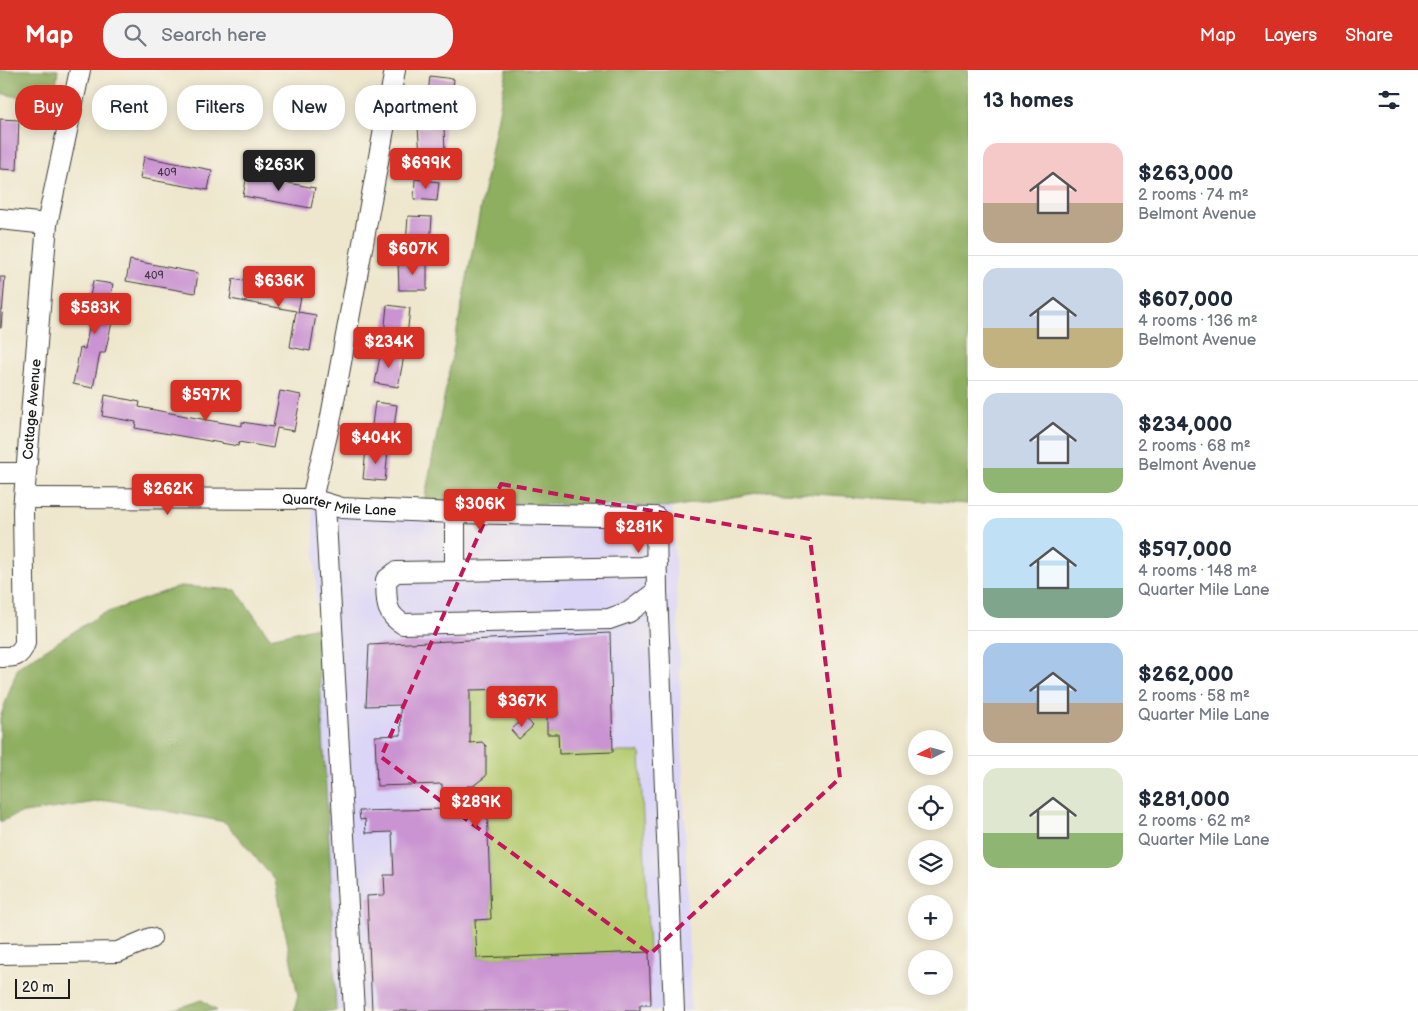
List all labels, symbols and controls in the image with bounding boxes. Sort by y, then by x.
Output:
search box [103,13,453,58]
text: Map [25,21,73,50]
icon: search [121,21,149,49]
text: Search here [161,24,267,47]
text: Map [1200,25,1236,46]
text: Layers [1264,25,1317,46]
text: Share [1345,25,1393,46]
chip: Buy [15,85,82,130]
chip: Rent [92,85,167,130]
chip: Filters [177,85,263,130]
chip: New [273,85,345,130]
chip: Apartment [355,85,476,130]
icon: filters [1375,86,1403,114]
text: 13 homes [983,88,1074,113]
pin: $699K [391,148,461,190]
pin: $263K [244,150,314,192]
text: $699K [401,154,451,173]
text: $263K [254,156,304,175]
text: $263,000 [1138,161,1233,186]
icon: home [1023,163,1083,223]
house number: 409 [157,166,177,179]
text: 2 rooms · 74 m² [1138,186,1249,205]
text: Belmont Avenue [1138,205,1256,224]
pin: $607K [378,234,448,276]
text: $607K [388,240,438,259]
pin: $636K [244,266,314,308]
house number: 409 [144,269,164,282]
text: $636K [254,272,304,291]
text: $607,000 [1138,287,1233,312]
icon: home [1023,288,1083,348]
pin: $583K [60,292,130,335]
text: $583K [70,299,120,318]
text: 4 rooms · 136 m² [1138,312,1258,331]
pin: $234K [354,326,424,369]
text: Belmont Avenue [1138,331,1256,350]
text: $234K [364,333,414,352]
street label: Cottage Avenue [19,358,45,460]
pin: $597K [171,380,241,422]
text: $597K [182,386,230,405]
text: $234,000 [1138,412,1232,437]
icon: home [1023,413,1083,473]
pin: $404K [341,422,411,465]
text: $404K [351,429,401,448]
text: 2 rooms · 68 m² [1138,437,1251,456]
text: Belmont Avenue [1138,456,1256,475]
pin: $262K [133,474,203,516]
text: $262K [143,480,193,499]
pin: $306K [445,488,515,531]
street label: Quarter Mile Lane [282,491,397,519]
text: $306K [455,495,505,514]
pin: $281K [604,512,674,554]
text: $281K [615,518,663,537]
text: $597,000 [1138,537,1232,562]
icon: home [1023,538,1083,598]
text: 4 rooms · 148 m² [1138,562,1257,581]
text: Quarter Mile Lane [1138,581,1270,600]
text: $262,000 [1138,662,1234,687]
icon: home [1023,663,1083,723]
pin: $367K [487,686,557,728]
text: 2 rooms · 58 m² [1138,687,1250,706]
text: $367K [497,692,547,711]
text: Quarter Mile Lane [1138,706,1270,725]
north arrow [908,730,952,775]
map controls [908,730,953,995]
button: locate [908,785,953,830]
pin: $289K [441,786,511,829]
text: $281,000 [1138,787,1230,812]
icon: home [1023,788,1083,848]
text: $289K [451,793,501,812]
text: 2 rooms · 62 m² [1138,812,1251,831]
text: Quarter Mile Lane [1138,831,1270,850]
button: layers [908,840,953,885]
button: + [908,895,953,940]
button: − [908,950,953,995]
scale bar [15,976,70,999]
text: 20 m [22,979,54,996]

